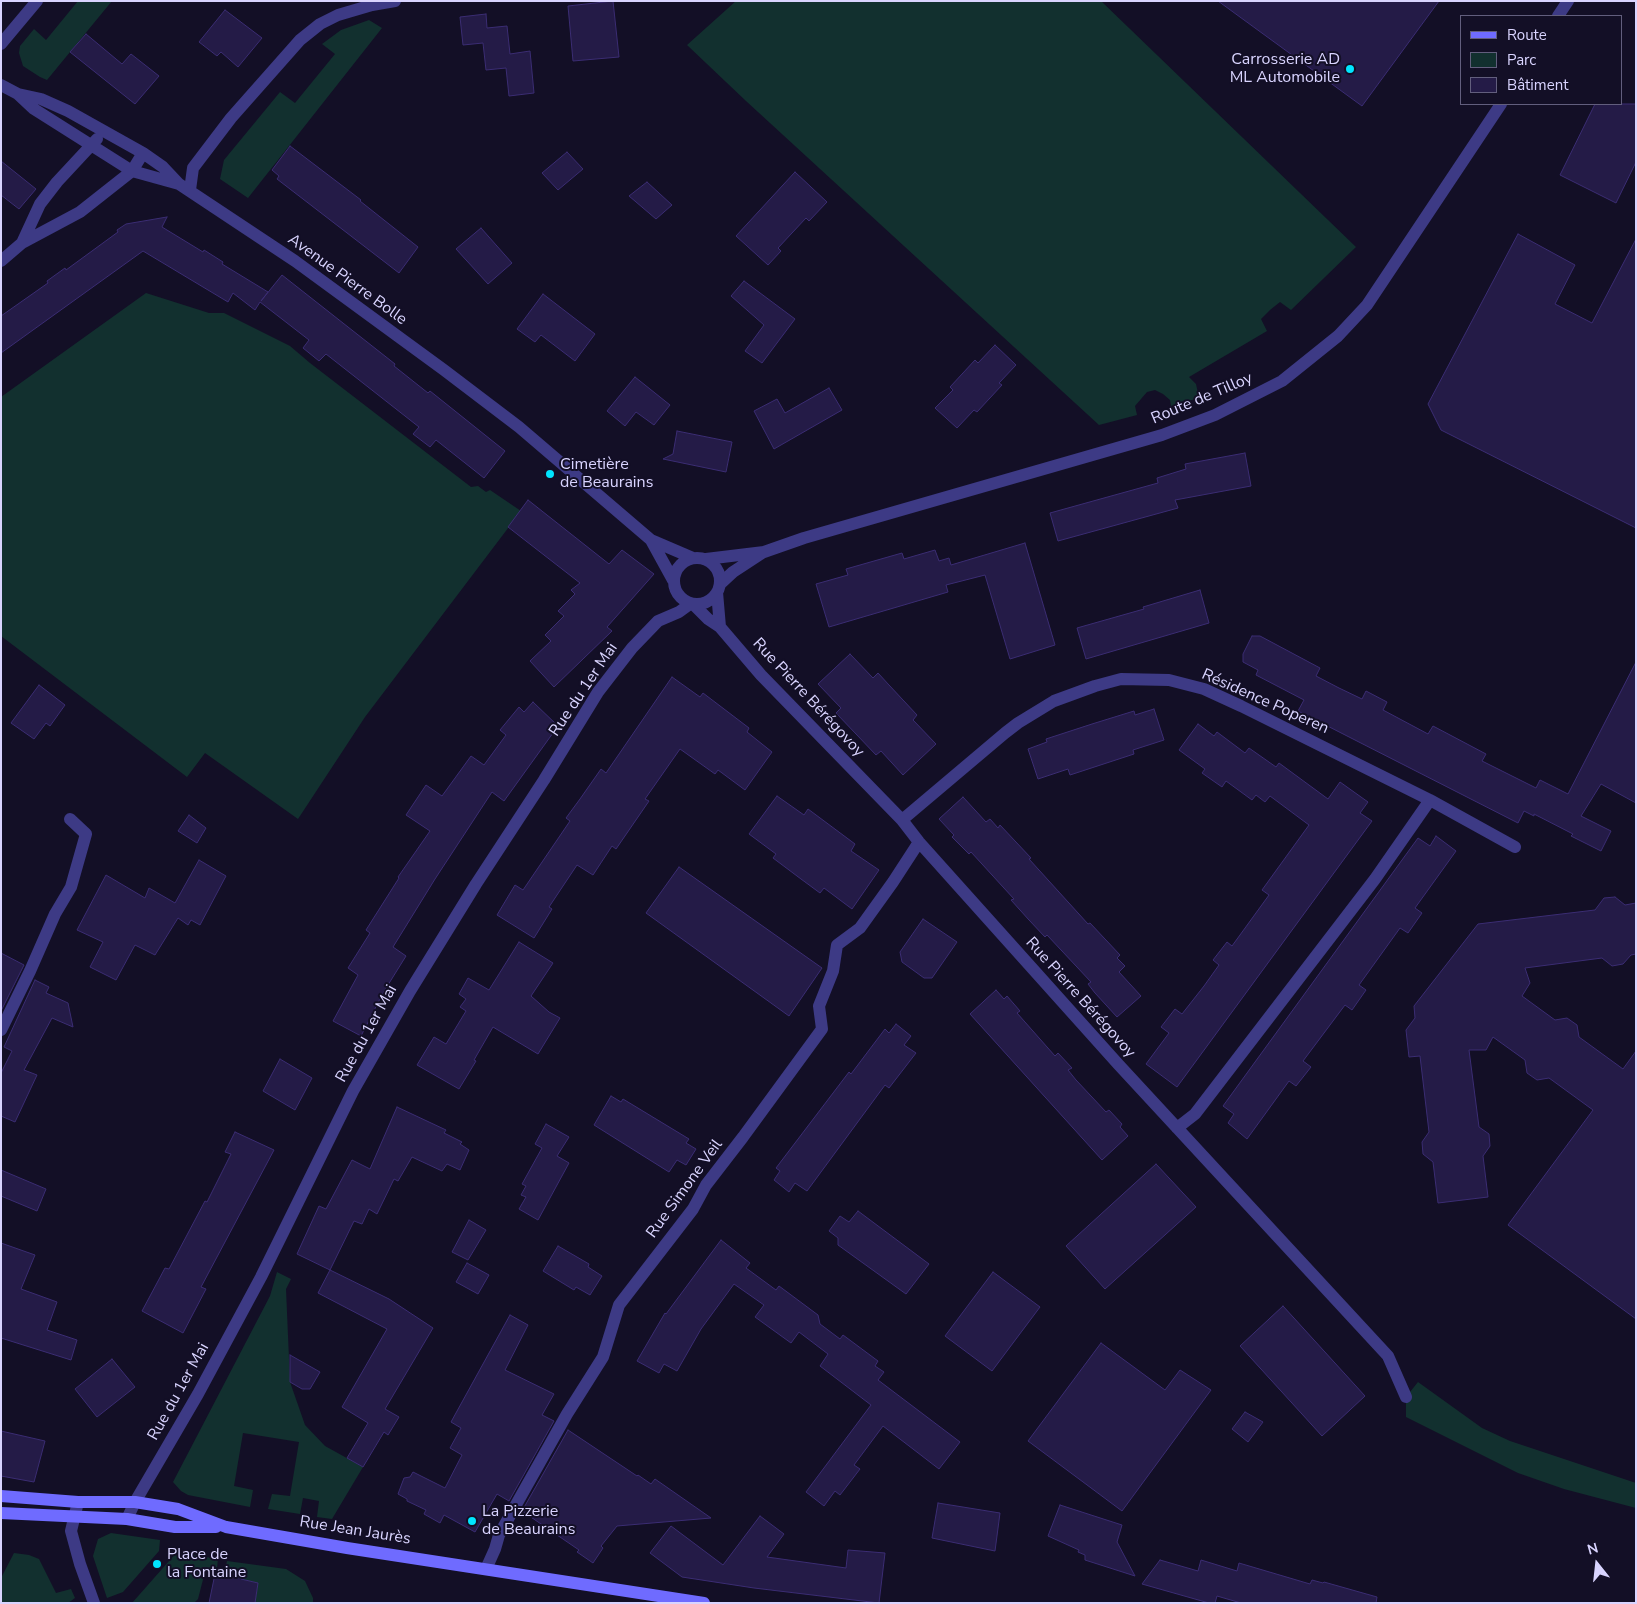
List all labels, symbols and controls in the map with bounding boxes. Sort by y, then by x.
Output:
legend [1460,15,1622,105]
text: Route [1507,25,1547,45]
place label: Carrosserie AD ML Automobile [1230,50,1340,88]
text: Parc [1507,50,1536,70]
marker: Carrosserie AD ML Automobile [1344,63,1356,75]
text: Bâtiment [1507,75,1568,95]
street label: Avenue Pierre Bolle [284,230,410,330]
street label: Route de Tilloy [1148,369,1256,429]
place label: Cimetière de Beaurains [560,455,653,493]
marker: Cimetière de Beaurains [544,468,556,480]
street label: Rue Pierre Bérégovoy [748,635,868,761]
street label: Rue du 1er Mai [546,640,622,740]
street label: Résidence Poperen [1199,665,1331,739]
street label: Rue Pierre Bérégovoy [1021,934,1139,1062]
street label: Rue du 1er Mai [332,982,402,1086]
street label: Rue Simone Veil [643,1136,727,1242]
street label: Rue du 1er Mai [144,1340,214,1444]
place label: La Pizzerie de Beaurains [482,1502,575,1540]
street label: Rue Jean Jaurès [298,1513,412,1549]
marker: La Pizzerie de Beaurains [466,1515,478,1527]
north arrow [1572,1539,1622,1589]
text: N [1585,1539,1600,1560]
place label: Place de la Fontaine [167,1545,246,1583]
marker: Place de la Fontaine [151,1558,163,1570]

